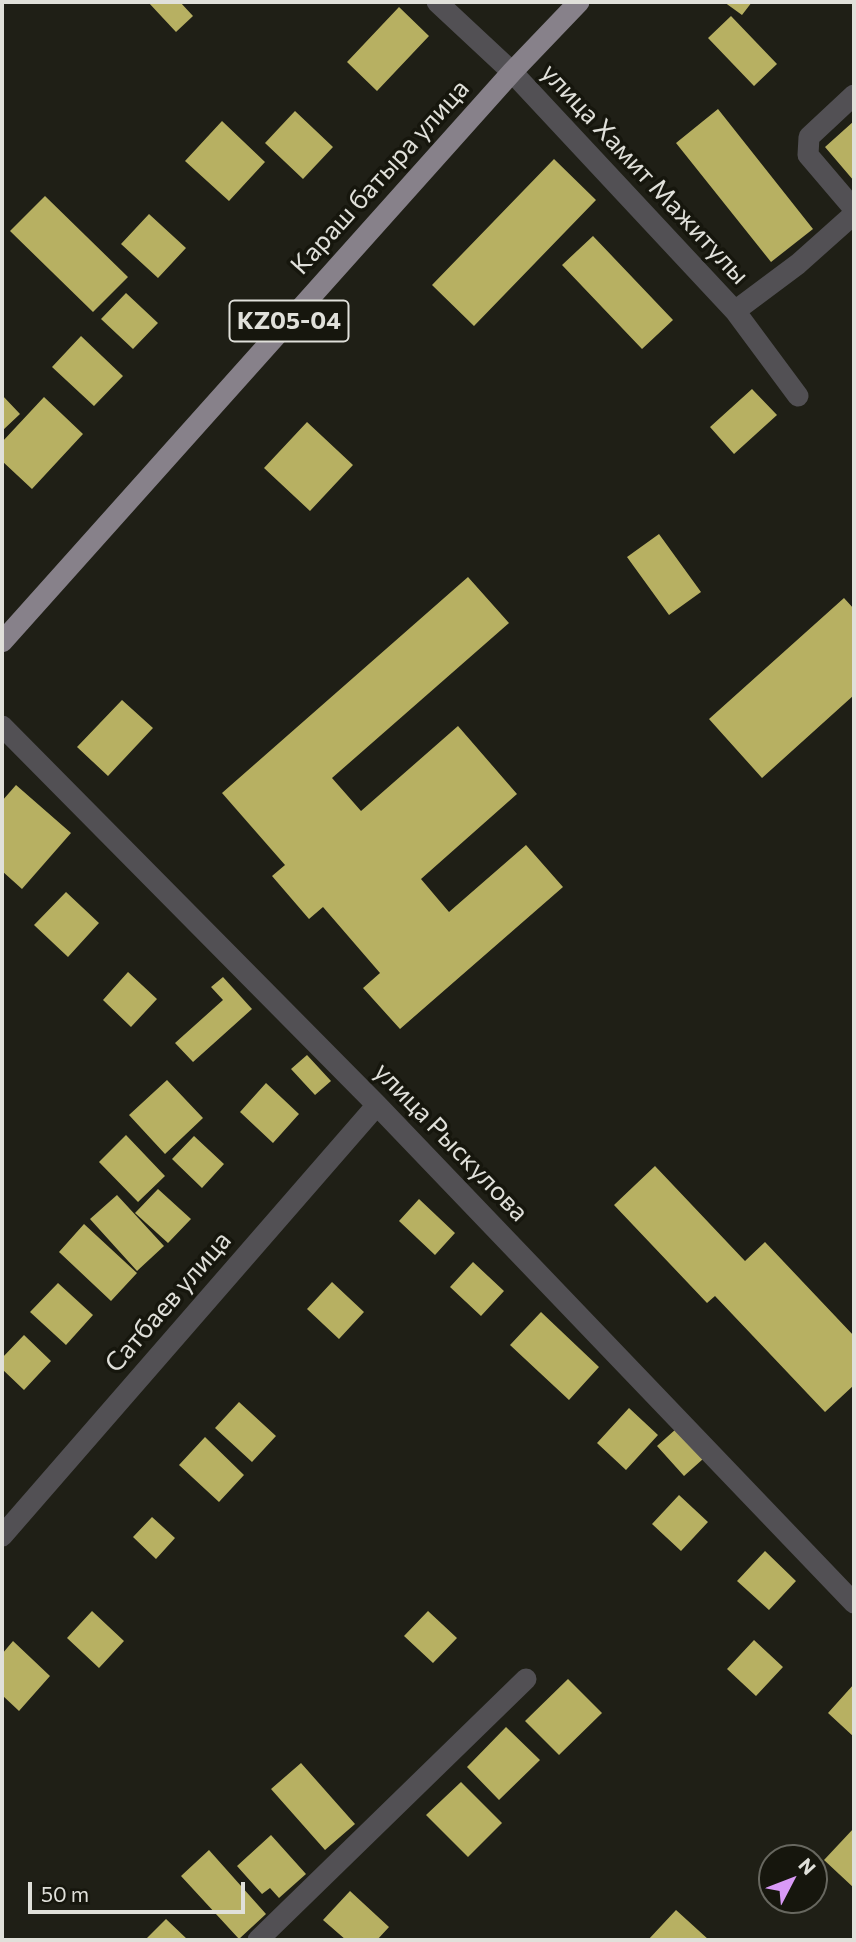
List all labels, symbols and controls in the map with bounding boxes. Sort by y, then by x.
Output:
street label: улица Хамит Мажитулы [535,57,755,291]
street label: Караш батыра улица [284,73,476,281]
road number: KZ05-04 [230,300,348,342]
street label: улица Рыскулова [367,1056,535,1228]
street label: Сатбаев улица [98,1225,238,1379]
north arrow [758,1844,828,1914]
text: N [794,1853,821,1879]
scale bar [32,1868,248,1912]
text: 50 m [41,1881,89,1906]

